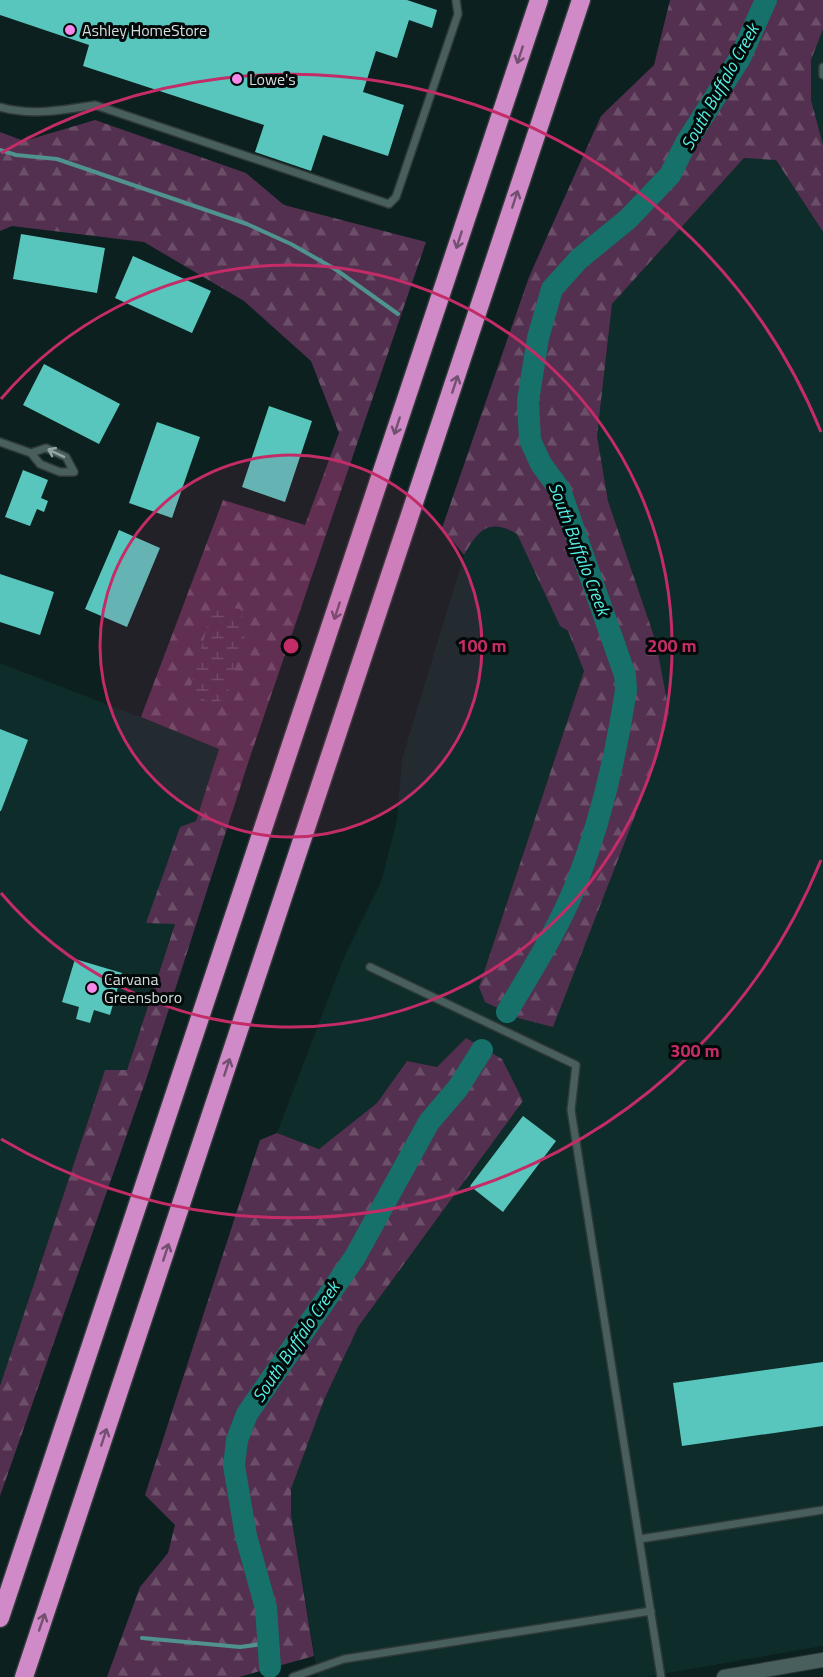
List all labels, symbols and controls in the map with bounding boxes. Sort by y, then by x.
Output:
water label: South Buffalo Creek [674,17,766,155]
place label: Ashley HomeStore [82,18,207,42]
marker: Ashley HomeStore [63,23,77,37]
one-way arrow [514,46,525,64]
place label: Lowe's [249,67,296,91]
marker: Lowe's [230,72,244,86]
one-way arrow [510,190,521,209]
one-way arrow [452,231,463,249]
one-way arrow [450,375,461,394]
one-way arrow [391,416,402,435]
one-way arrow [48,446,66,458]
water label: South Buffalo Creek [542,478,618,621]
one-way arrow [331,601,342,620]
text: 100 m [457,632,507,659]
text: 200 m [647,632,697,659]
centre of rings [281,636,301,656]
place label: Carvana Greensboro [104,967,182,1009]
marker: Carvana Greensboro [85,981,99,995]
text: 300 m [670,1037,720,1064]
one-way arrow [223,1058,234,1077]
one-way arrow [161,1243,172,1262]
water label: South Buffalo Creek [245,1274,347,1408]
one-way arrow [100,1428,111,1447]
one-way arrow [38,1613,49,1632]

